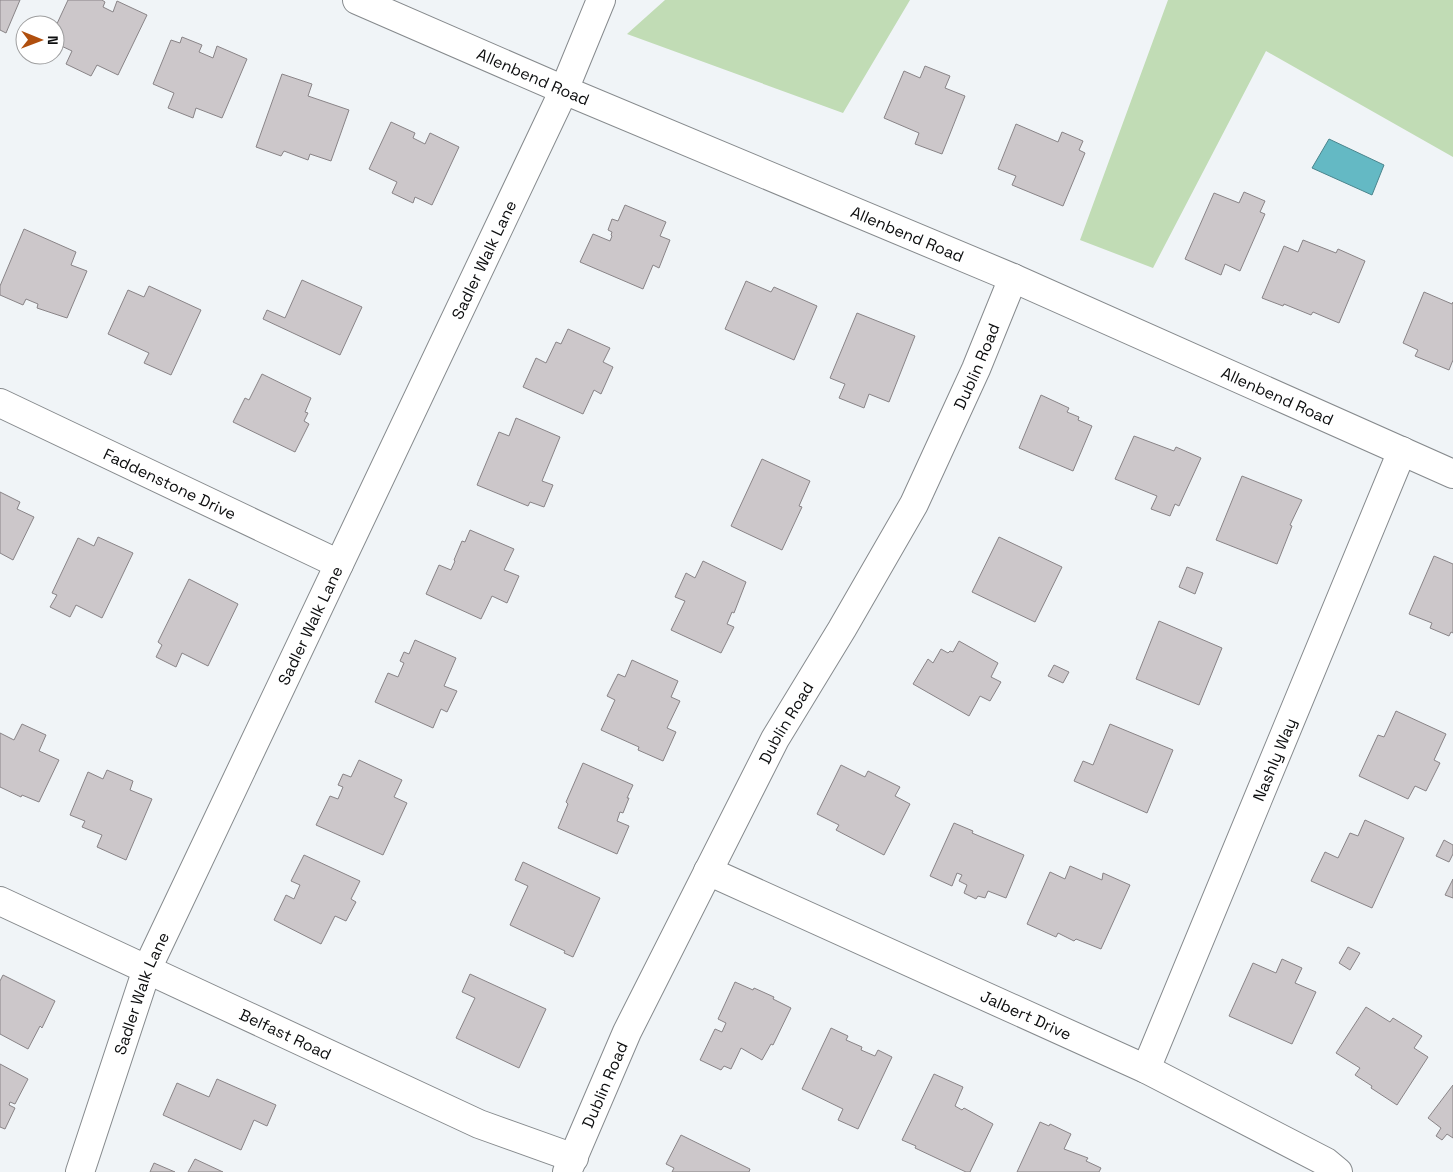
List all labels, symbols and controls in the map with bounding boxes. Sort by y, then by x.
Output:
north arrow [15,15,65,65]
text: N [44,35,62,45]
street label: Allenbend Road [474,43,593,110]
street label: Sadler Walk Lane [446,197,521,323]
street label: Allenbend Road [848,201,967,267]
street label: Dublin Road [948,320,1004,413]
street label: Allenbend Road [1218,362,1337,430]
street label: Faddenstone Drive [100,443,240,524]
street label: Sadler Walk Lane [273,562,347,688]
street label: Dublin Road [754,678,818,767]
street label: Nashly Way [1248,715,1301,804]
street label: Sadler Walk Lane [109,928,174,1057]
street label: Jalbert Drive [977,985,1075,1045]
street label: Belfast Road [236,1004,335,1064]
street label: Dublin Road [577,1038,632,1131]

